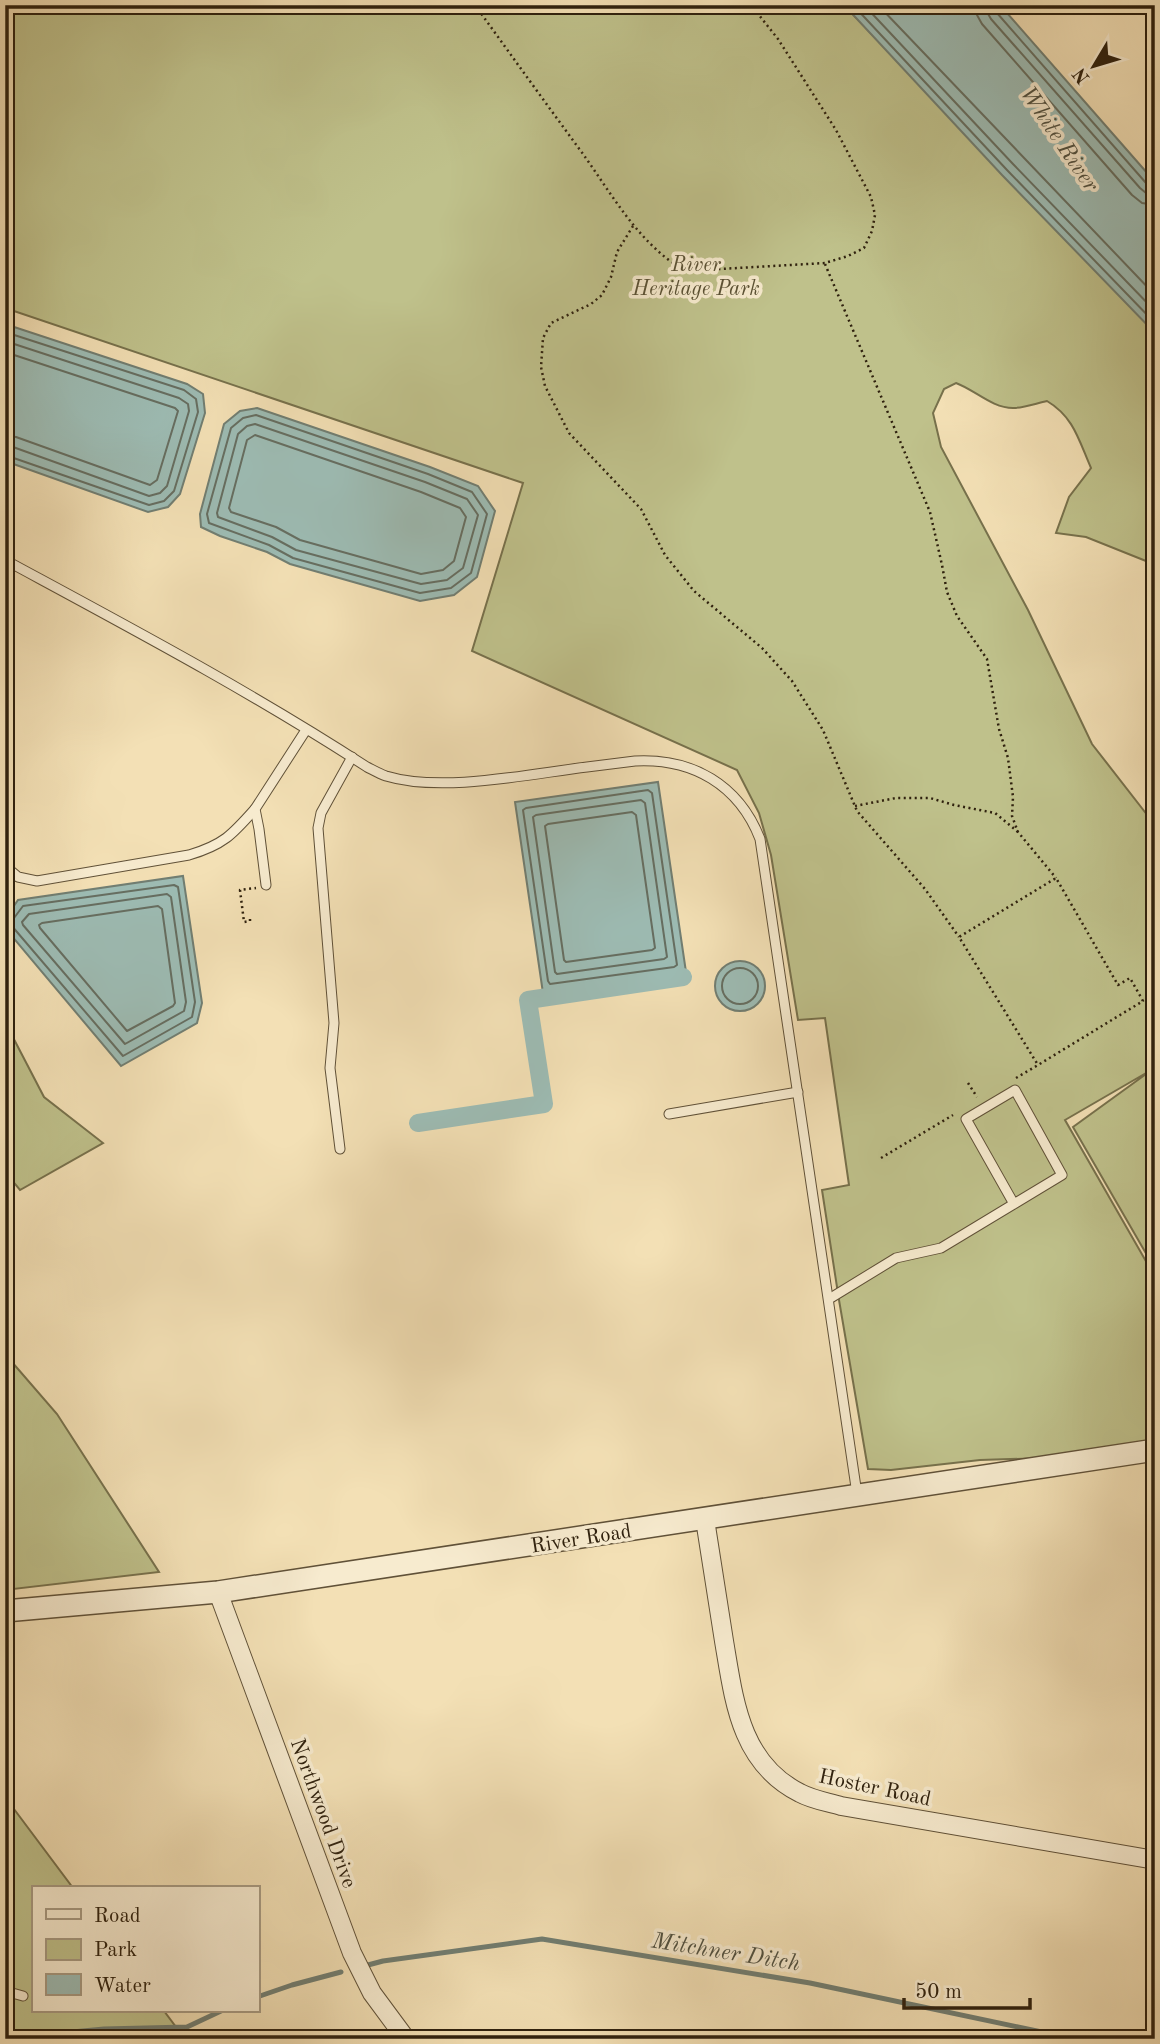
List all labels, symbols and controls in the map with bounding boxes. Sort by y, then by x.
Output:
north arrow [1058,32,1128,102]
text: N [1070,63,1095,87]
water label: White River [1015,82,1103,197]
park label: River Heritage Park [631,255,760,300]
street label: River Road [529,1521,633,1558]
street label: Northwood Drive [286,1736,359,1891]
street label: Hoster Road [817,1766,933,1811]
legend [32,1886,259,2012]
text: Road [94,1906,141,1927]
water label: Mitchner Ditch [649,1929,802,1976]
text: Park [94,1940,137,1961]
scale bar [904,1967,1030,2011]
text: Water [94,1976,151,1997]
text: 50 m [915,1982,962,2003]

